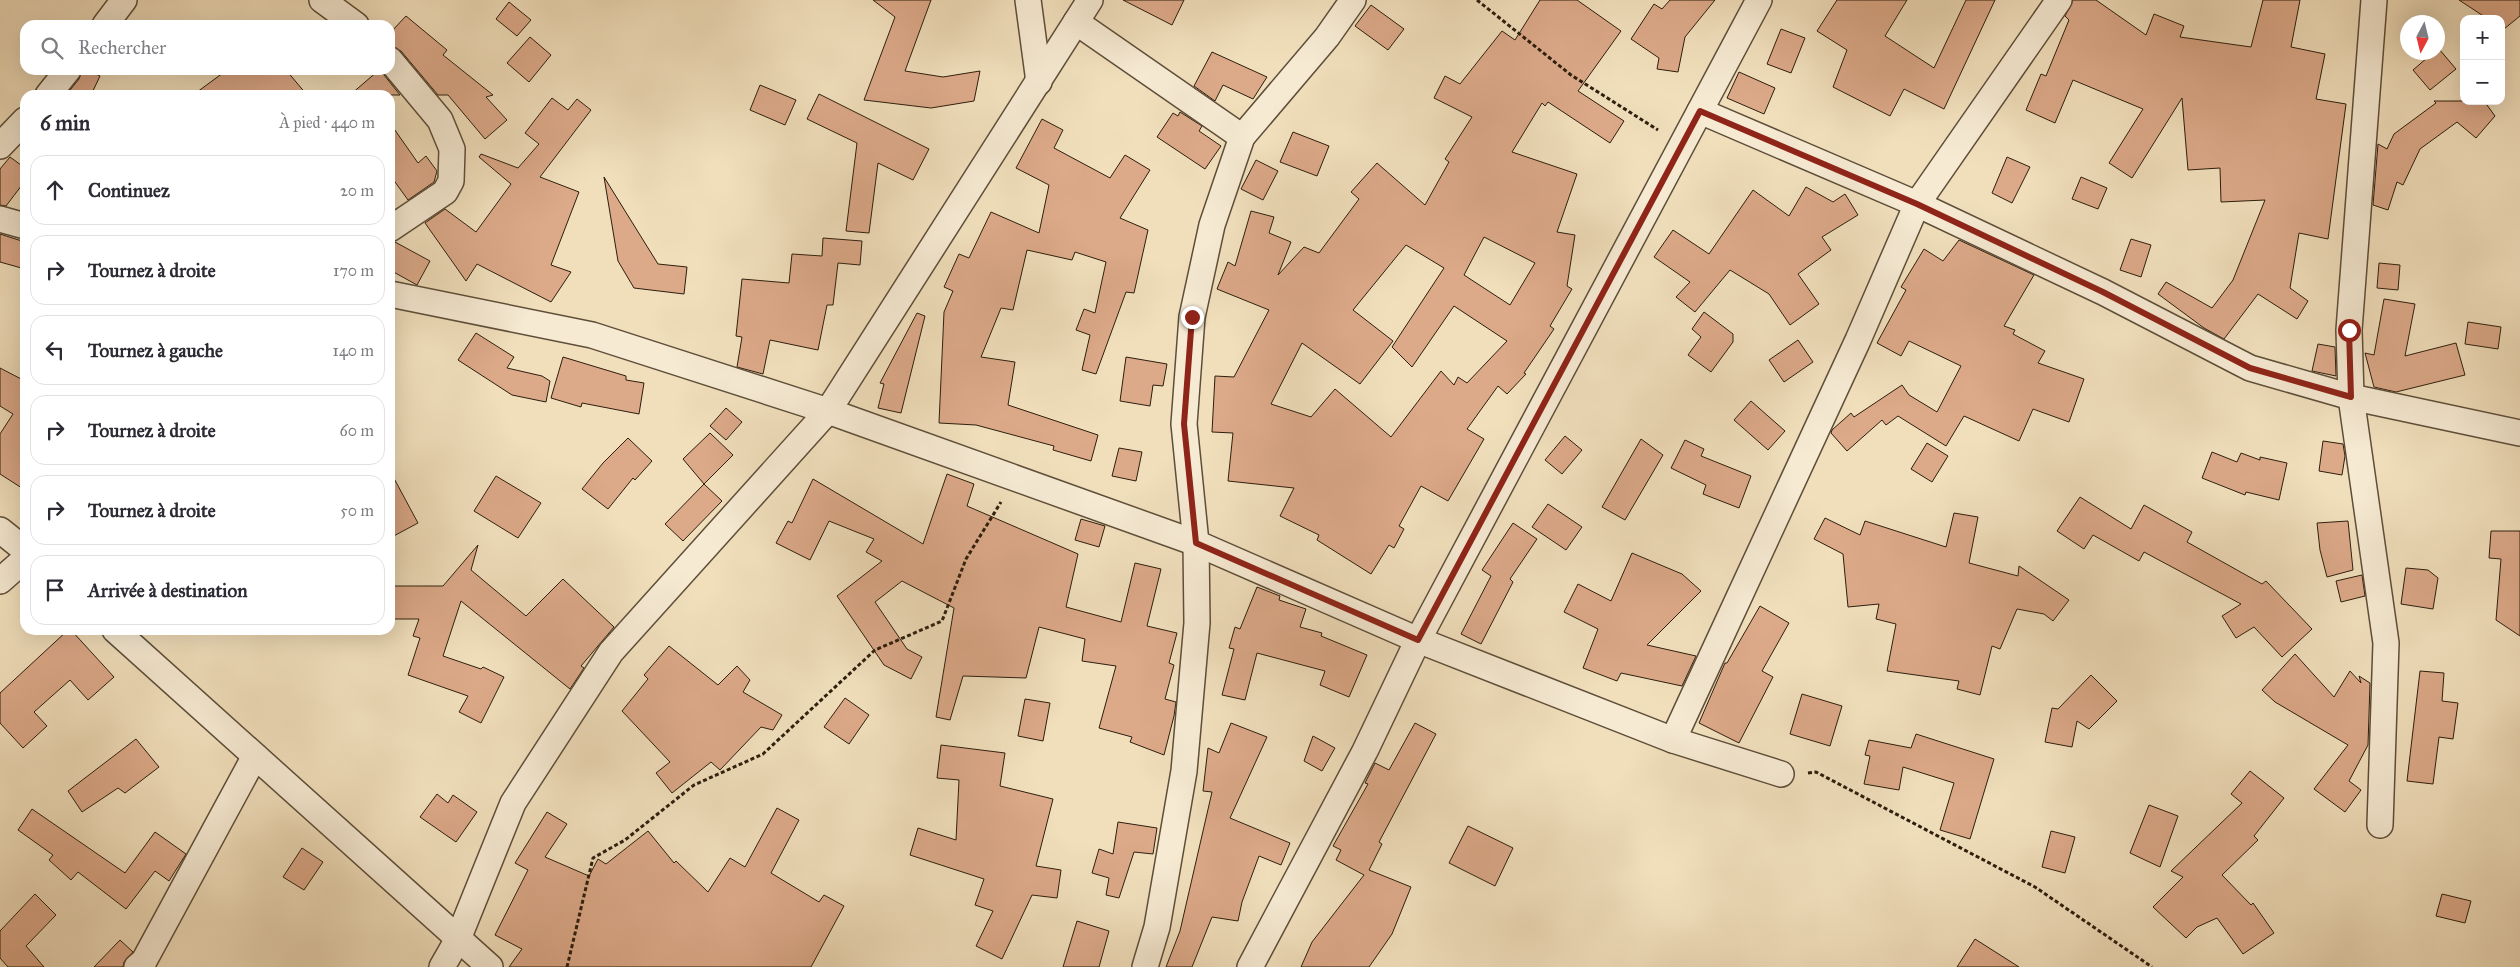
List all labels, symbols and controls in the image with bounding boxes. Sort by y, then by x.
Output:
north arrow [2400,15,2445,60]
map controls [2460,15,2505,105]
button: + [2460,15,2505,60]
search box [20,20,395,75]
icon: search [38,34,66,62]
text: Rechercher [78,36,166,59]
button: − [2460,60,2505,105]
text: 6 min [40,110,90,136]
text: À pied · 440 m [279,113,375,132]
icon: ahead [41,176,69,204]
text: Continuez [88,179,170,202]
text: 20 m [340,181,374,200]
icon: right [41,256,69,284]
text: Tournez à droite [88,259,216,282]
text: 170 m [333,261,374,280]
route end [1181,306,1204,329]
route start [2338,319,2361,342]
icon: left [41,336,69,364]
text: Tournez à gauche [88,339,223,362]
text: 140 m [333,341,374,360]
icon: right [41,416,69,444]
text: Tournez à droite [88,419,216,442]
text: 60 m [340,421,374,440]
icon: right [41,496,69,524]
text: Tournez à droite [88,499,216,522]
text: 50 m [340,501,374,520]
icon: arrive [41,576,69,604]
text: Arrivée à destination [88,579,247,602]

